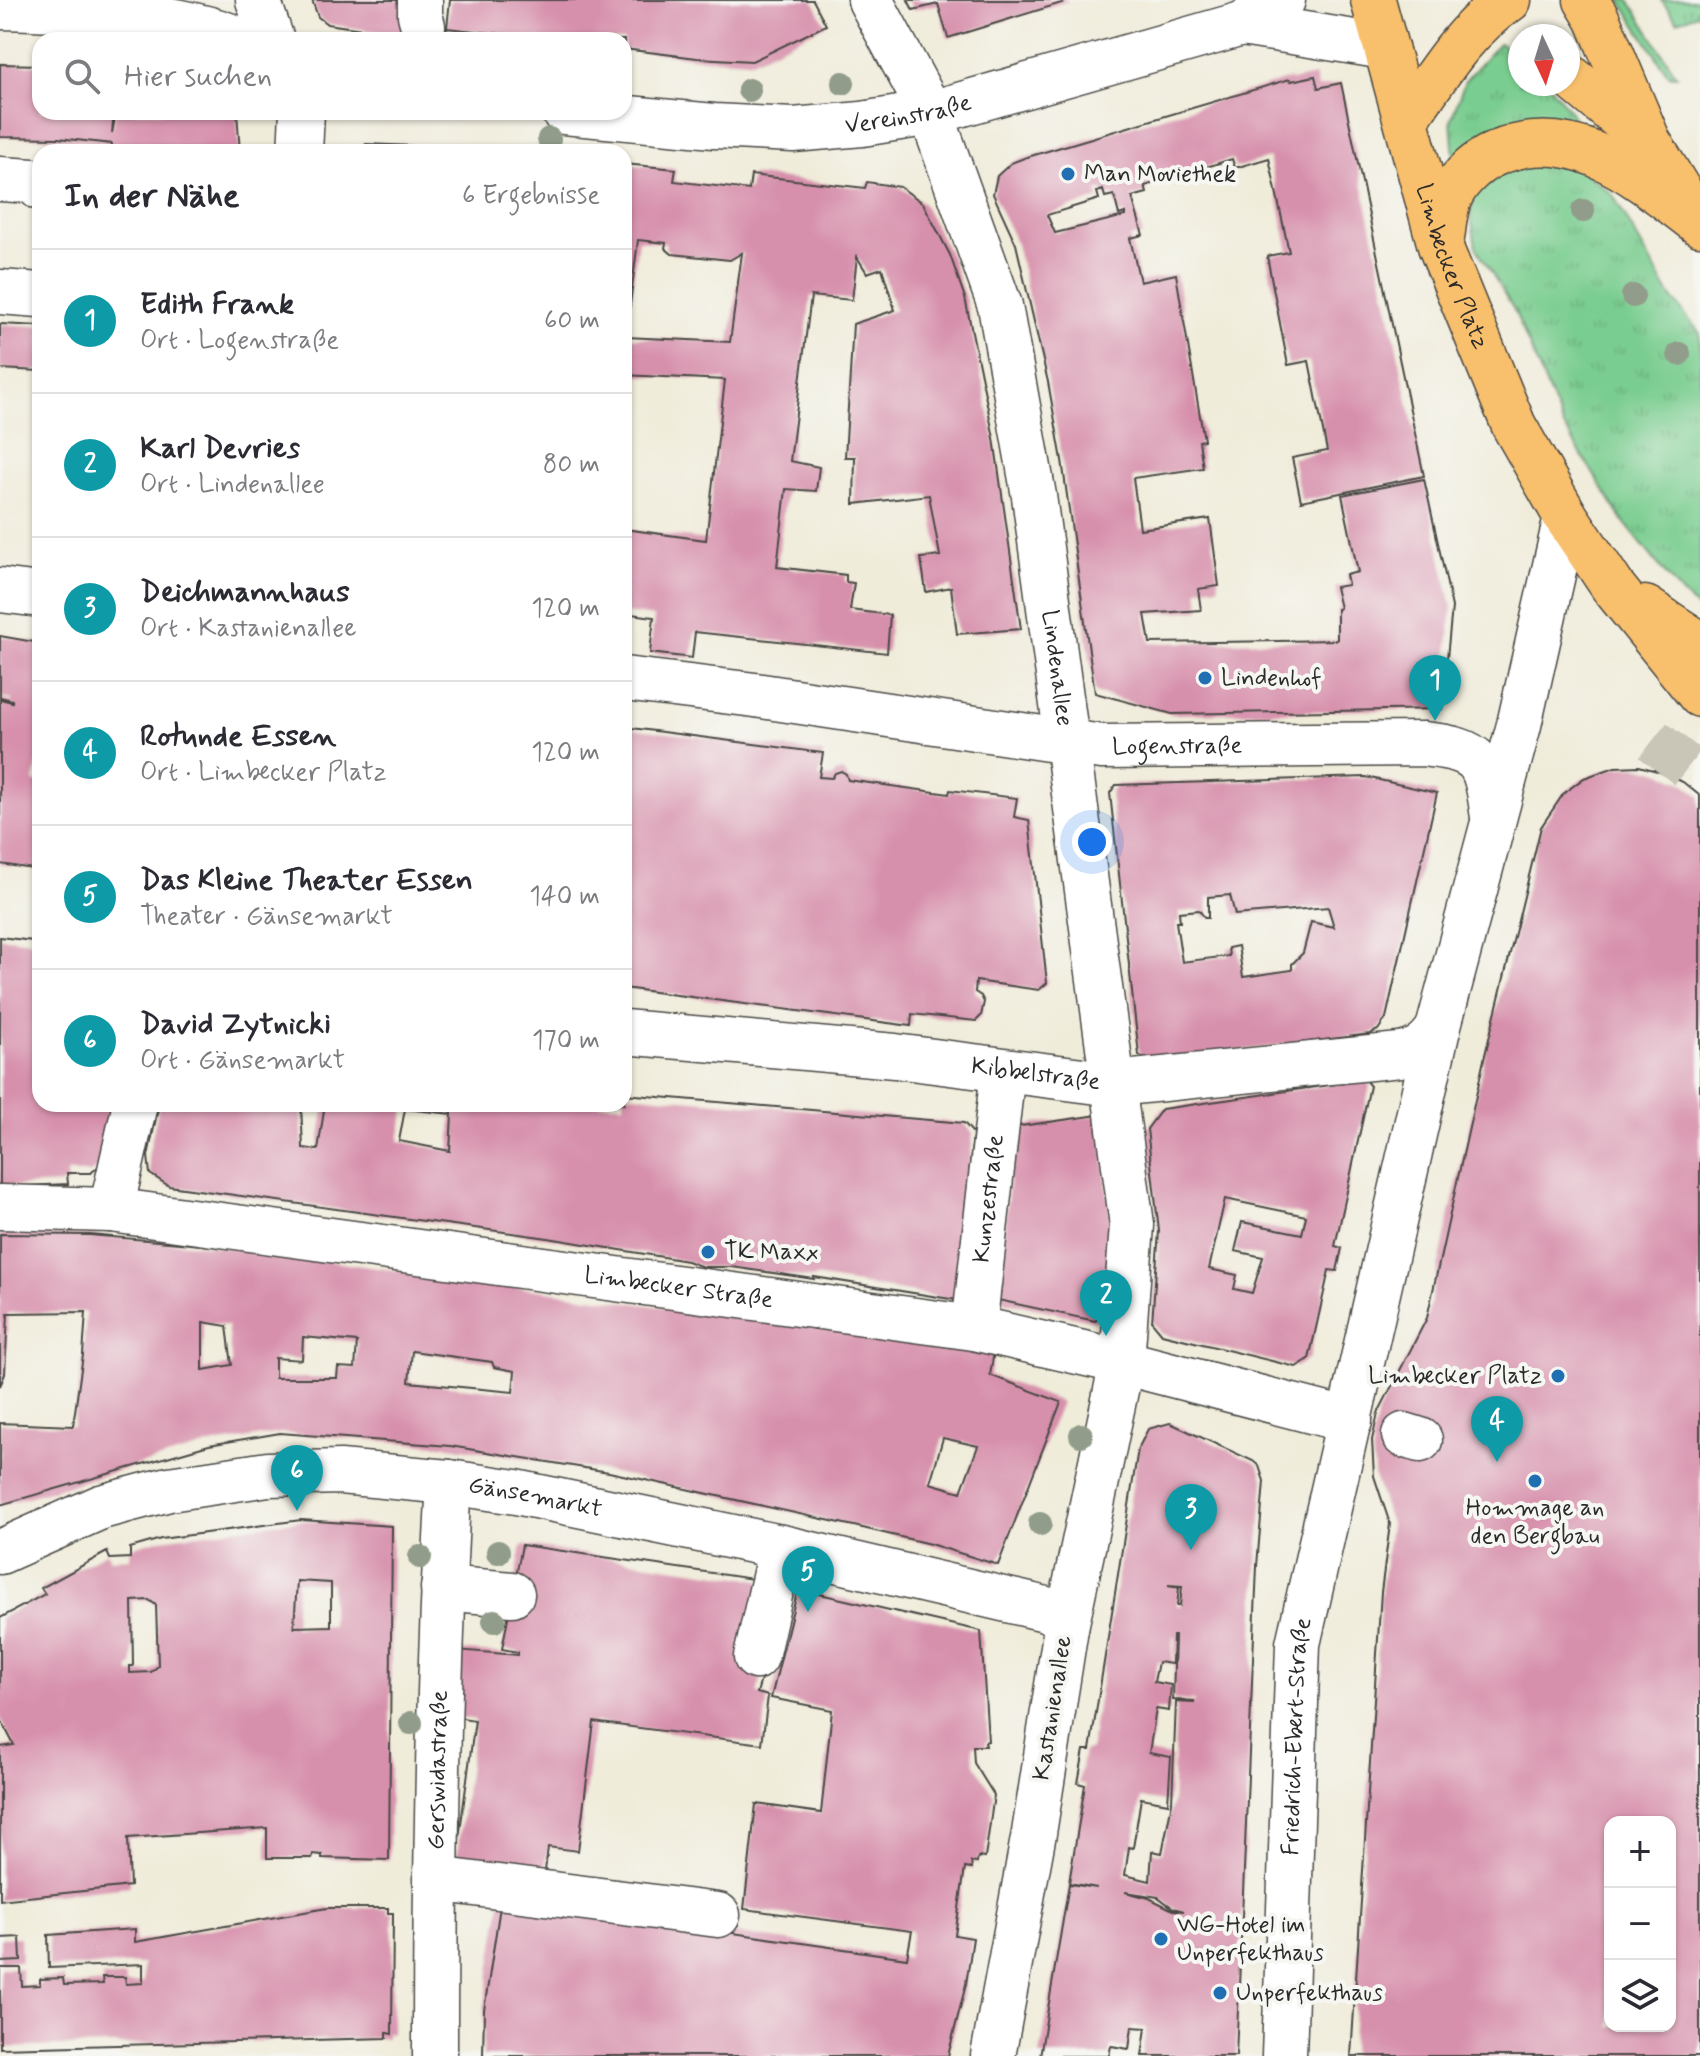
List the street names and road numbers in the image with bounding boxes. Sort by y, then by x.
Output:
street label: Vereinstraße [844,87,975,141]
street label: Limbecker Platz [1408,180,1496,354]
street label: Lindenallee [1034,608,1080,728]
street label: Logenstraße [1112,730,1242,765]
street label: Kibbelstraße [969,1050,1102,1098]
street label: Kunzestraße [966,1133,1011,1265]
street label: Limbecker Straße [582,1259,775,1316]
street label: Gänsemarkt [466,1470,605,1525]
street label: Friedrich-Ebert-Straße [1275,1614,1319,1856]
street label: Kastanienallee [1026,1633,1080,1783]
street label: Gerswidastraße [421,1689,455,1850]

